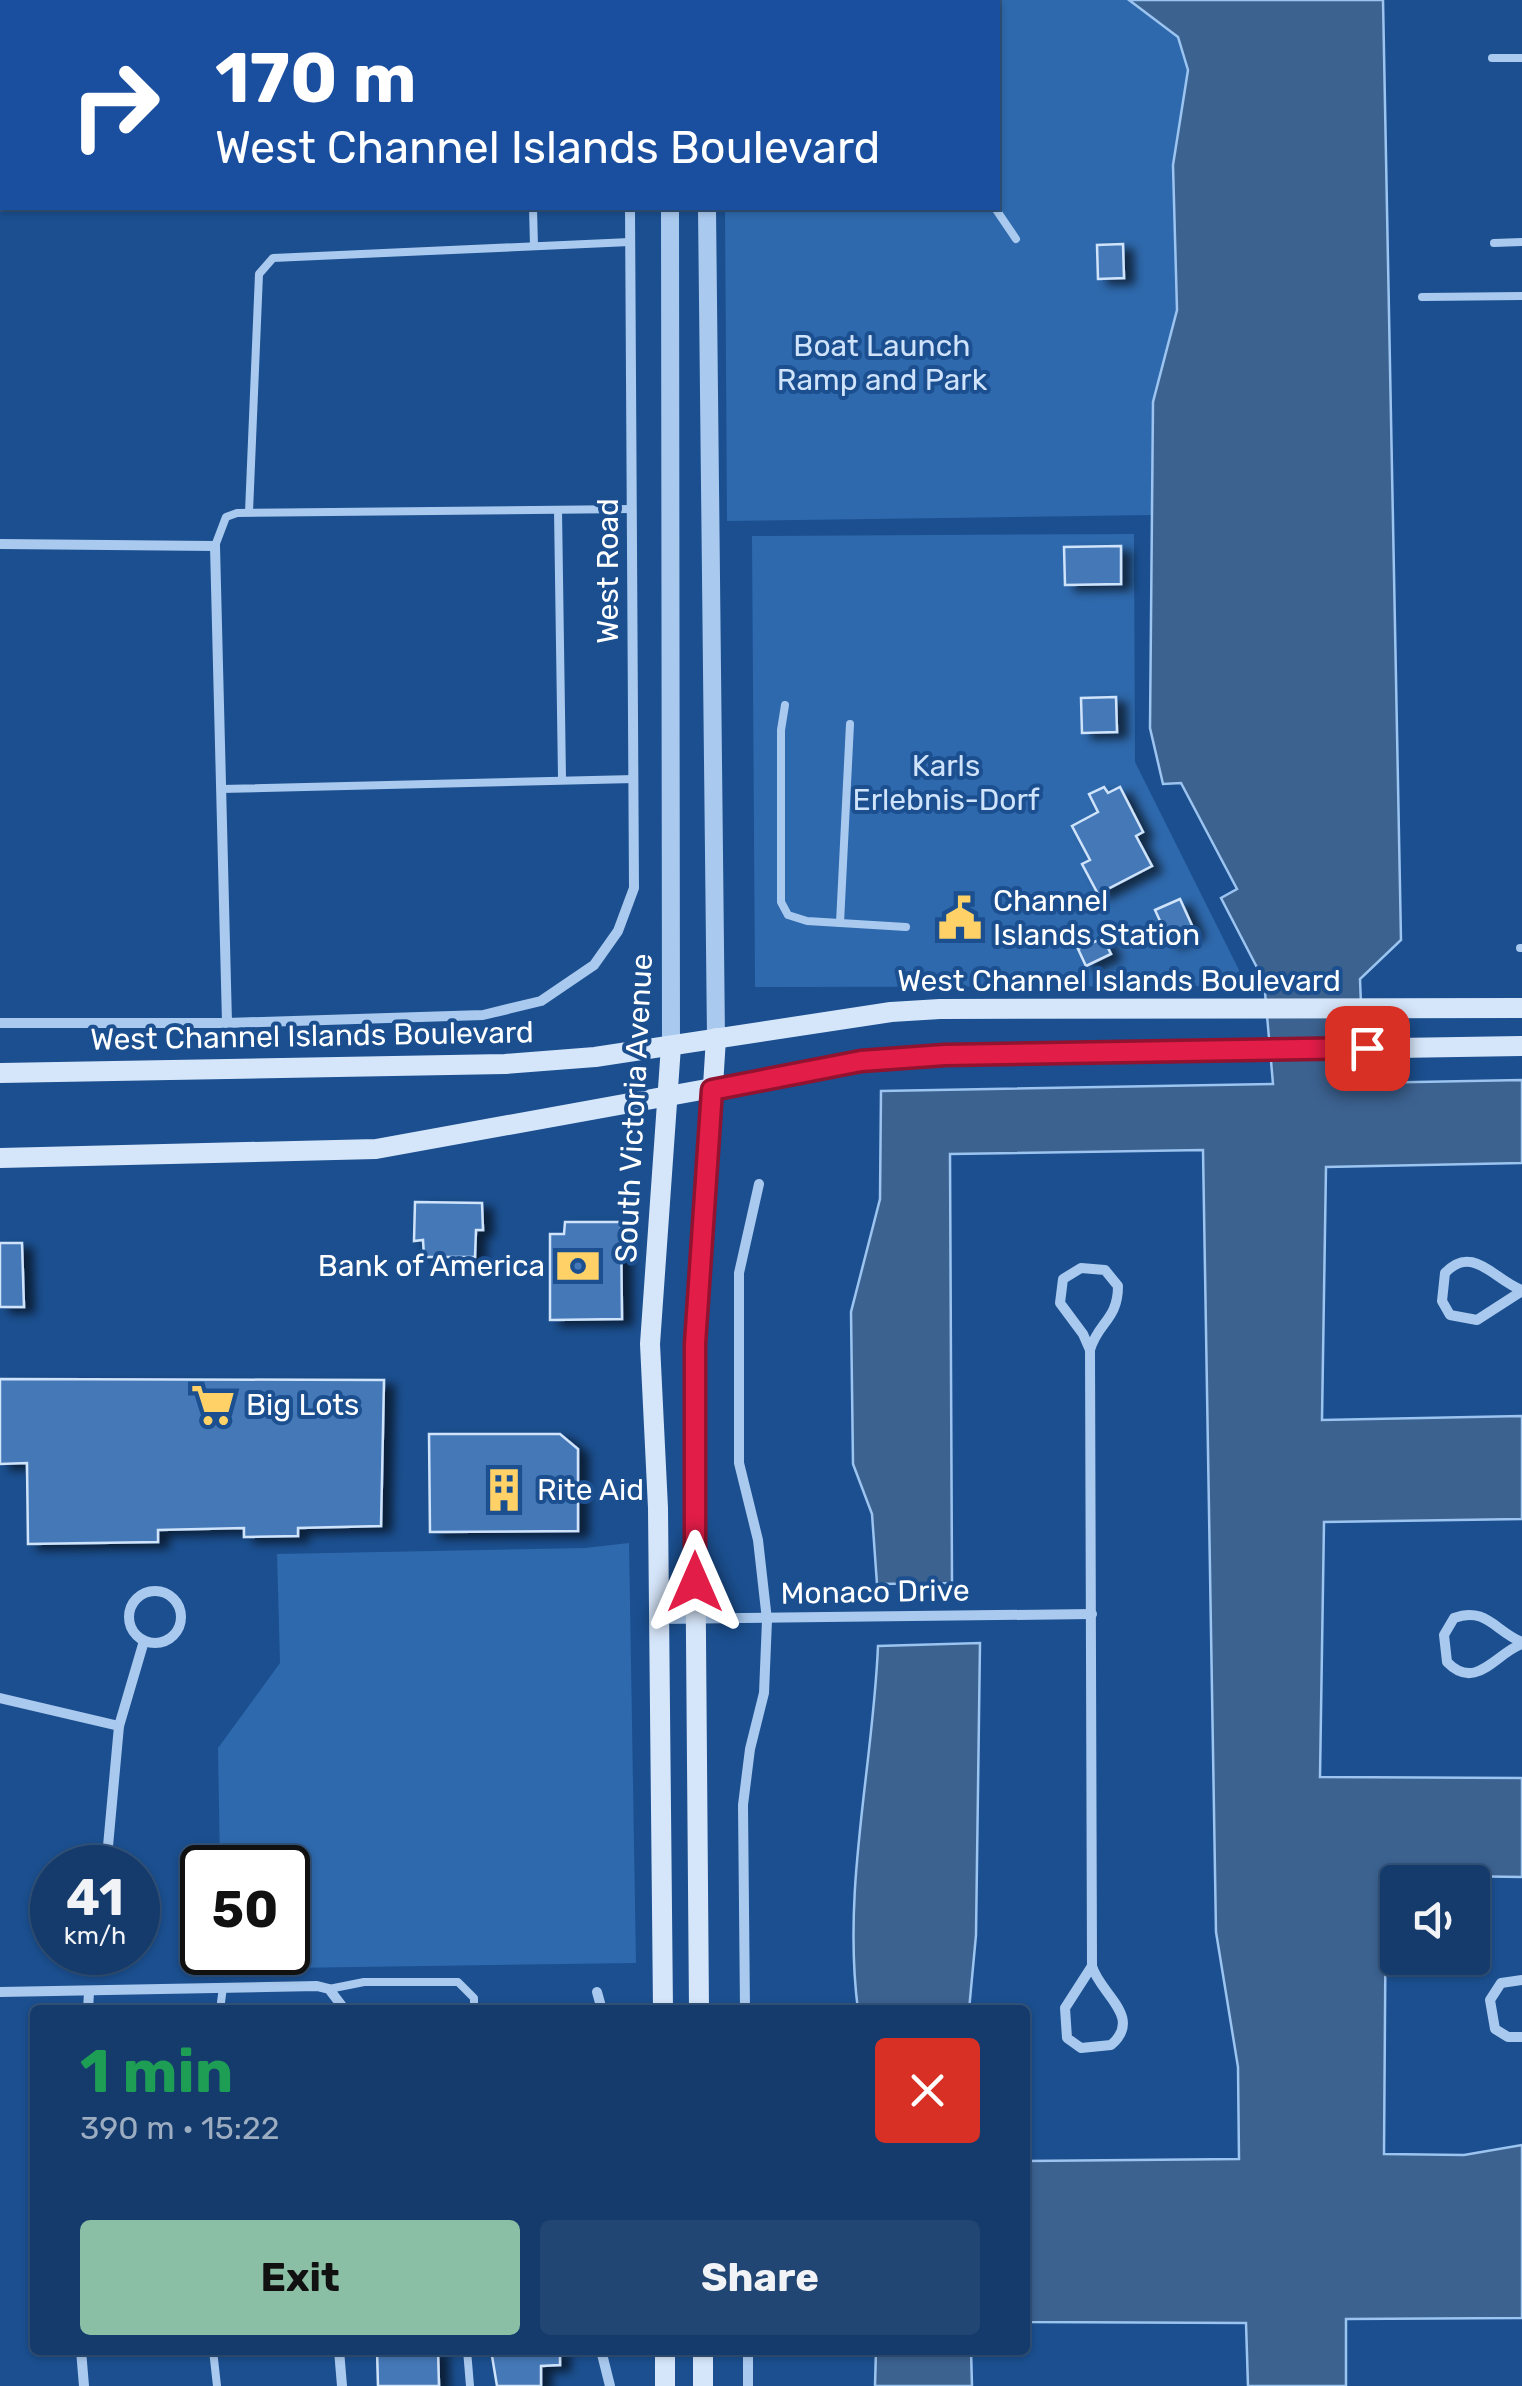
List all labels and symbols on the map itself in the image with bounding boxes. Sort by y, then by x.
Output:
park label: Boat Launch Ramp and Park [777,328,988,398]
street label: West Road [590,498,626,644]
park label: Karls Erlebnis-Dorf [852,748,1040,818]
place label: Channel Islands Station [993,883,1200,953]
public building icon: Channel Islands Station [936,894,984,942]
street label: South Victoria Avenue [608,952,660,1264]
street label: West Channel Islands Boulevard [897,963,1341,999]
pin [1325,1006,1410,1091]
street label: West Channel Islands Boulevard [90,1014,534,1058]
bank icon: Bank of America [554,1242,602,1290]
place label: Bank of America [318,1248,545,1284]
supermarket icon: Big Lots [189,1381,237,1429]
place label: Big Lots [246,1387,359,1423]
building icon: Rite Aid [480,1466,528,1514]
place label: Rite Aid [537,1472,644,1508]
position arrow [643,1530,747,1634]
street label: Monaco Drive [780,1572,970,1612]
speed limit sign: 50 [180,1845,310,1975]

